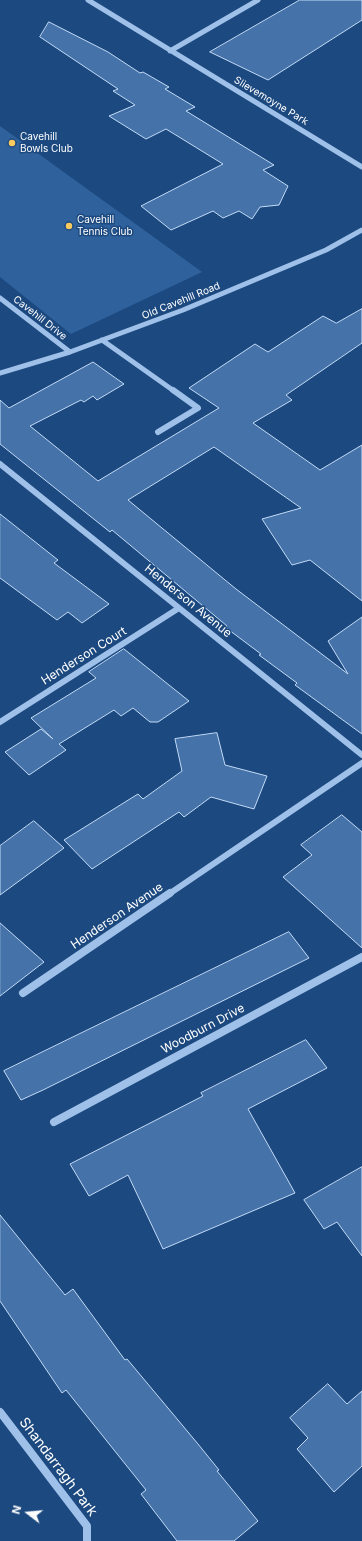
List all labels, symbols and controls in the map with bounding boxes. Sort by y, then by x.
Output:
street label: Slievemoyne Park [232,74,310,128]
place label: Cavehill Bowls Club [20,131,73,154]
marker: Cavehill Bowls Club [7,138,17,148]
place label: Cavehill Tennis Club [77,214,133,238]
marker: Cavehill Tennis Club [64,221,74,231]
street label: Old Cavehill Road [140,280,222,322]
street label: Cavehill Drive [11,293,69,343]
street label: Henderson Avenue [141,561,235,641]
street label: Henderson Court [39,624,129,688]
street label: Henderson Avenue [68,880,166,952]
street label: Woodburn Drive [159,1001,247,1057]
street label: Shandarragh Park [15,1414,101,1520]
north arrow [8,1493,48,1533]
text: N [9,1504,24,1516]

